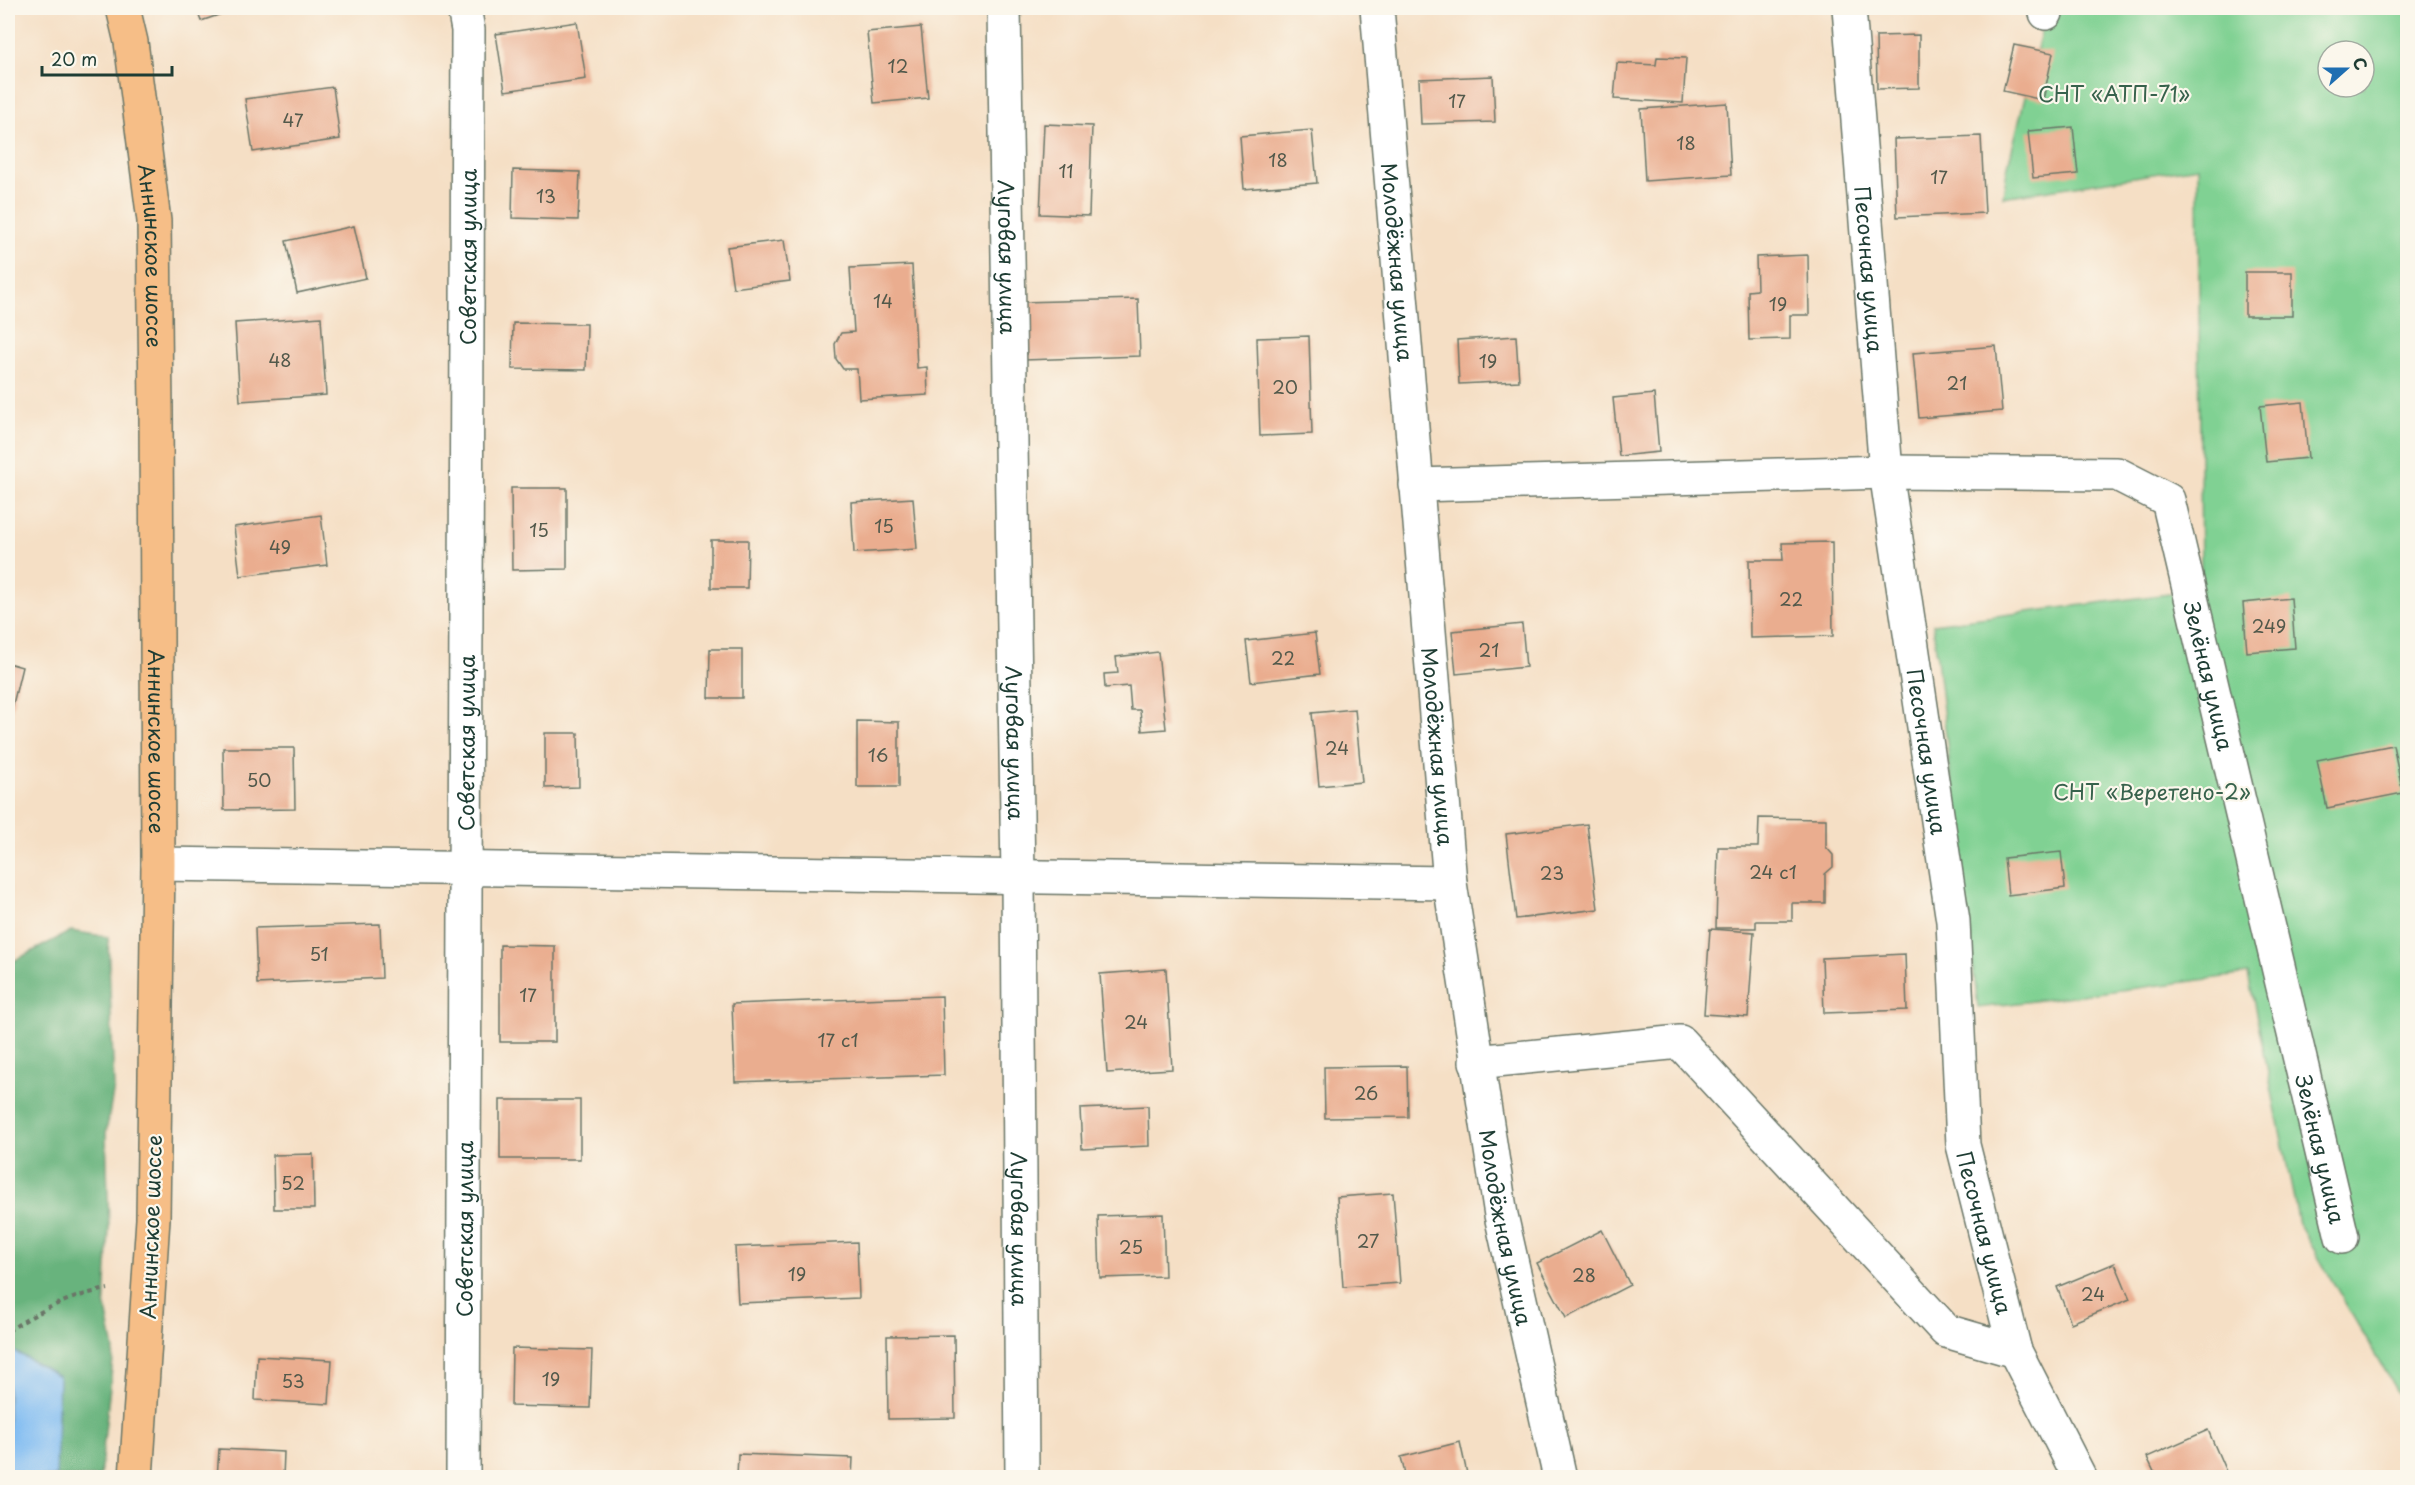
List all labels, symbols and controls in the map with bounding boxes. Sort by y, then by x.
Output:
scale bar [42,39,172,77]
north arrow [2316,39,2376,99]
text: 20 m [51,45,97,72]
house number: 12 [888,52,908,79]
text: С [2348,53,2374,73]
park label: СНТ «АТП-71» [2038,77,2190,109]
house number: 17 [1448,87,1466,114]
house number: 47 [282,106,304,133]
house number: 18 [1676,129,1696,156]
house number: 18 [1268,146,1288,173]
house number: 11 [1058,157,1074,184]
street label: Аннинское шоссе [131,162,171,348]
street label: Молодёжная улица [1374,162,1422,363]
house number: 17 [1930,163,1948,190]
street label: Советская улица [451,168,484,345]
street label: Луговая улица [991,179,1025,335]
house number: 13 [536,182,556,209]
street label: Песочная улица [1847,184,1892,355]
house number: 14 [873,287,893,314]
house number: 19 [1769,290,1787,317]
house number: 48 [268,346,292,373]
house number: 19 [1479,347,1497,374]
house number: 21 [1947,369,1967,396]
house number: 20 [1272,373,1298,400]
house number: 15 [874,512,894,539]
house number: 15 [529,516,549,543]
house number: 49 [269,533,291,560]
house number: 22 [1779,585,1803,612]
street label: Зелёная улица [2176,598,2243,754]
house number: 249 [2252,612,2286,639]
house number: 21 [1479,636,1499,663]
house number: 22 [1271,644,1295,671]
street label: Молодёжная улица [1414,646,1463,848]
street label: Аннинское шоссе [141,649,174,834]
street label: Советская улица [449,654,482,831]
street label: Луговая улица [999,665,1033,821]
street label: Песочная улица [1900,666,1956,837]
house number: 24 [1325,734,1349,761]
house number: 16 [868,741,888,768]
house number: 50 [247,766,271,793]
park label: СНТ «Веретено-2» [2053,775,2251,807]
house number: 24 с1 [1749,858,1797,885]
house number: 23 [1540,859,1564,886]
house number: 51 [309,940,329,967]
house number: 17 [519,981,537,1008]
house number: 24 [1124,1008,1148,1035]
house number: 17 с1 [818,1026,858,1053]
street label: Зелёная улица [2288,1071,2354,1227]
house number: 26 [1354,1079,1378,1106]
street label: Молодёжная улица [1472,1127,1541,1329]
street label: Аннинское шоссе [131,1134,169,1320]
street label: Советская улица [448,1140,480,1317]
street label: Песочная улица [1949,1148,2021,1318]
street label: Луговая улица [1004,1152,1037,1307]
house number: 52 [281,1169,305,1196]
house number: 27 [1357,1227,1379,1254]
house number: 25 [1119,1233,1143,1260]
house number: 19 [788,1260,806,1287]
house number: 28 [1572,1261,1596,1288]
house number: 24 [2081,1280,2105,1307]
house number: 19 [542,1365,560,1392]
house number: 53 [281,1367,305,1394]

